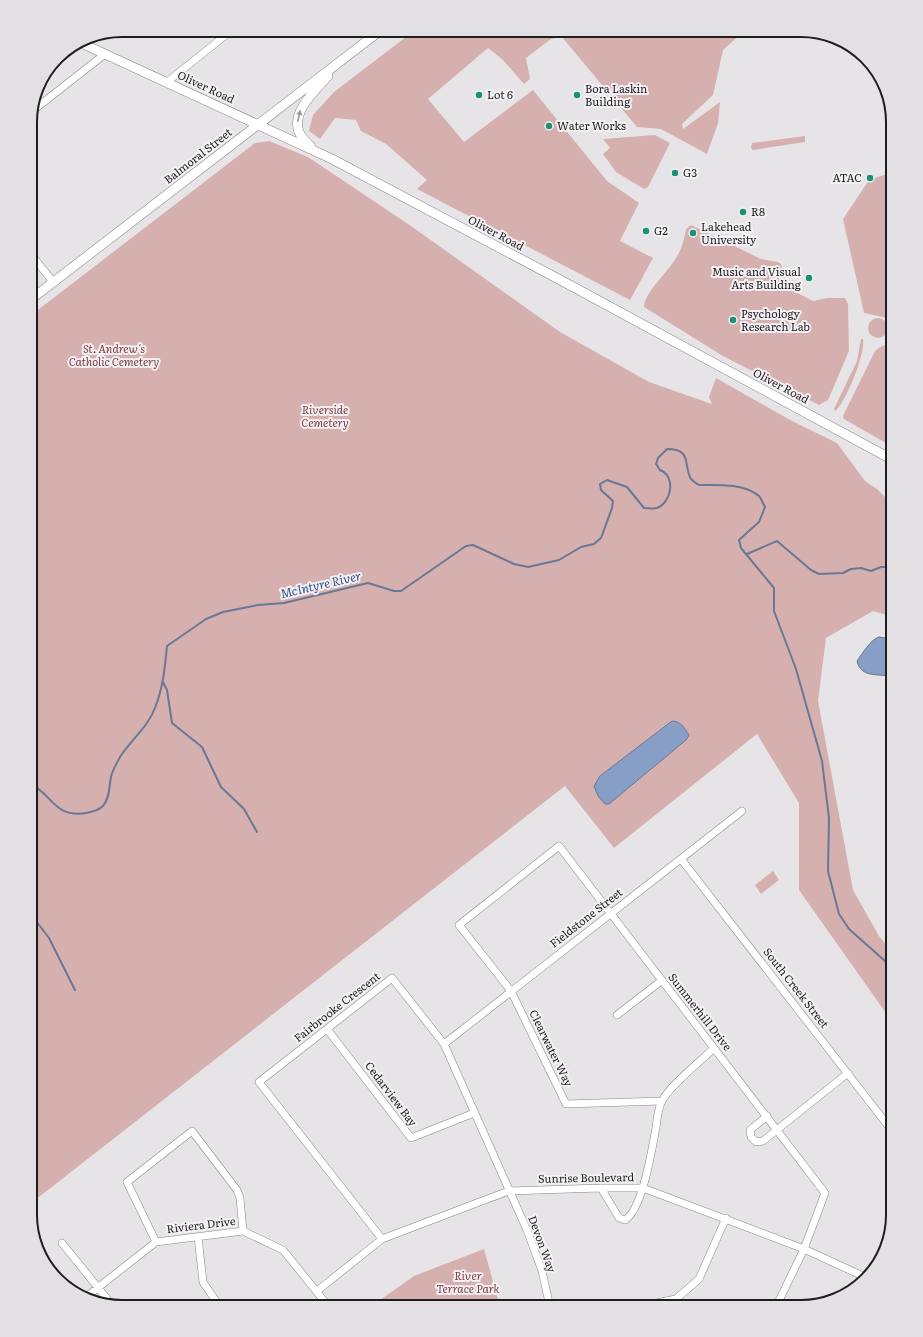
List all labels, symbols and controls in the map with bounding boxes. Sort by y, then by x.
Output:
street label: Oliver Road [175,66,238,106]
place label: Bora Laskin Building [585,80,647,109]
place label: Lot 6 [487,86,513,102]
marker: Lot 6 [474,90,484,100]
marker: Bora Laskin Building [572,90,582,100]
one-way arrow [297,110,303,122]
place label: Water Works [557,117,626,133]
marker: Water Works [544,121,554,131]
street label: Balmoral Street [160,123,235,187]
place label: G3 [683,164,697,180]
marker: G3 [670,168,680,178]
place label: ATAC [832,169,862,185]
marker: ATAC [865,173,875,183]
place label: R8 [751,203,765,219]
marker: R8 [738,207,748,217]
street label: Oliver Road [466,211,527,254]
place label: Lakehead University [701,218,757,247]
place label: G2 [654,222,668,238]
marker: G2 [641,226,651,236]
marker: Lakehead University [688,228,698,238]
place label: Music and Visual Arts Building [712,263,802,292]
marker: Music and Visual Arts Building [804,273,814,283]
place label: Psychology Research Lab [741,305,810,334]
marker: Psychology Research Lab [728,315,738,325]
park label: St. Andrew's Catholic Cemetery [69,340,159,369]
street label: Oliver Road [751,364,812,407]
park label: Riverside Cemetery [301,401,349,430]
water label: McIntyre River [279,566,363,602]
street label: Fieldstone Street [546,883,626,951]
street label: South Creek Street [760,944,834,1031]
street label: Fairbrooke Crescent [290,967,383,1045]
street label: Summerhill Drive [665,969,736,1054]
street label: Clearwater Way [526,1006,578,1089]
street label: Cedarview Bay [362,1058,422,1130]
street label: Sunrise Boulevard [538,1168,634,1186]
street label: Riviera Drive [166,1212,237,1236]
street label: Devon Way [525,1213,561,1275]
park label: River Terrace Park [436,1267,500,1296]

